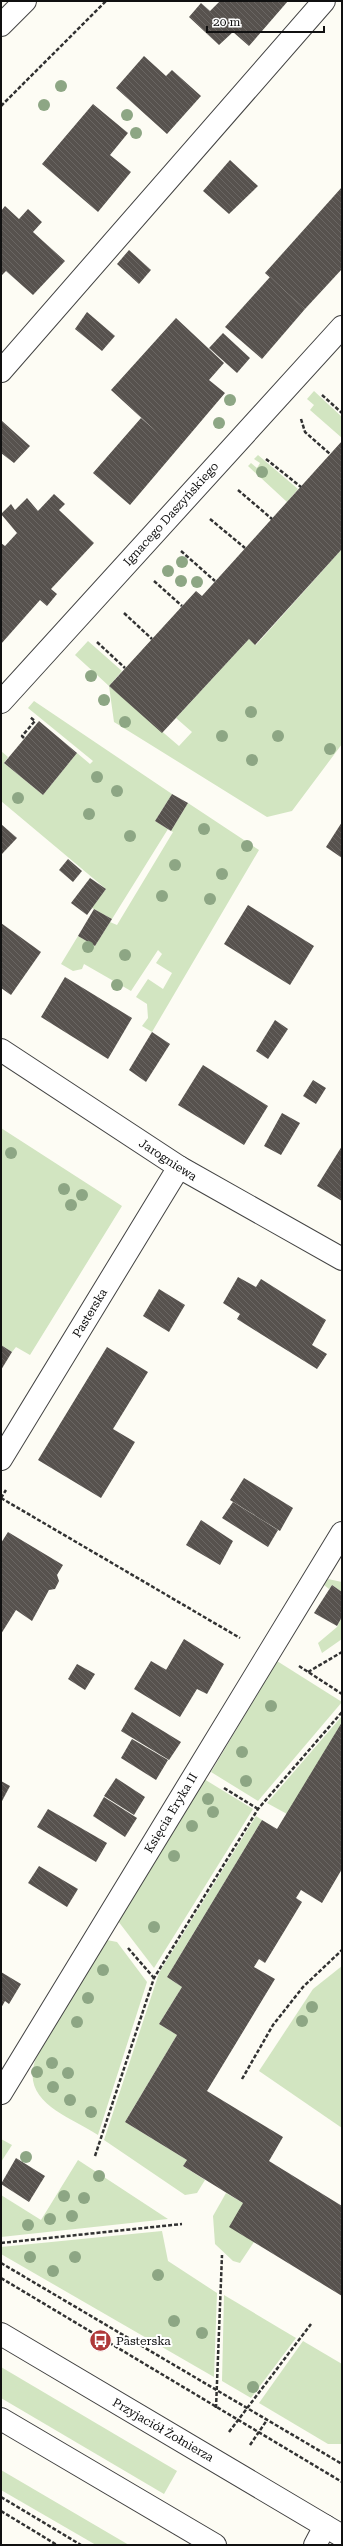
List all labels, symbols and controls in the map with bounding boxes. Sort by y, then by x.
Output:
scale bar [207,8,324,34]
text: 20 m [213,15,240,29]
street label: Ignacego Daszyńskiego [121,459,221,569]
street label: Jarogniewa [136,1136,200,1184]
street label: Pasterska [70,1285,110,1340]
street label: Księcia Eryka II [142,1771,200,1855]
bus stop icon: Pasterska [87,2328,113,2354]
place label: Pasterska [116,2334,171,2348]
street label: Przyjaciół Żołnierza [110,2395,216,2465]

